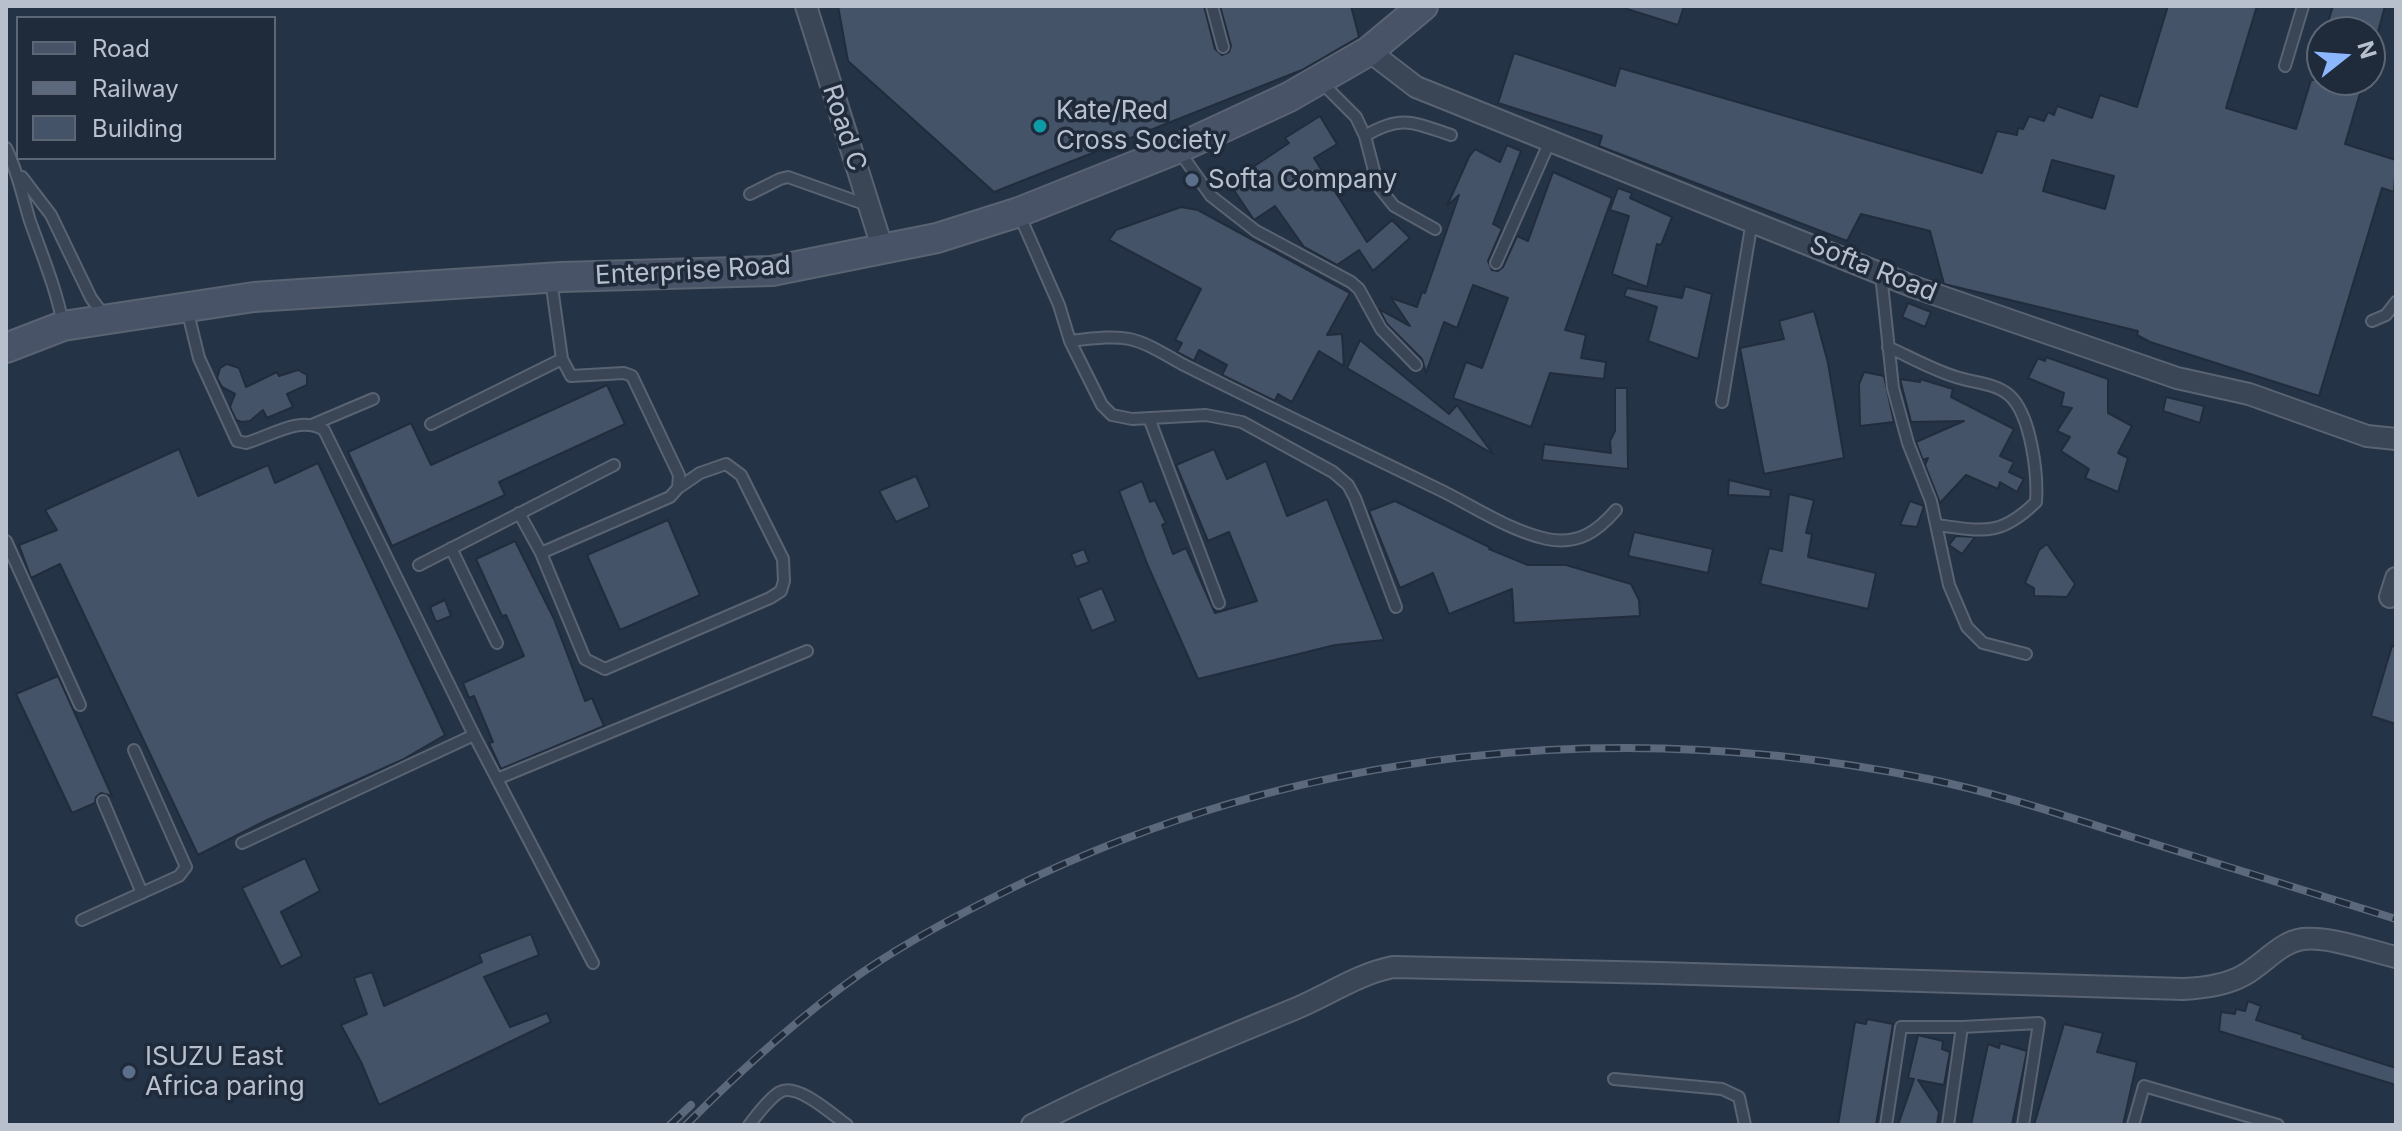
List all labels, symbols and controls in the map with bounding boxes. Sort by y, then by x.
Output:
legend [16,16,276,160]
north arrow [2306,16,2386,96]
text: Road [92,34,150,63]
text: N [2352,38,2382,61]
text: Railway [92,74,179,103]
street label: Road C [815,81,873,175]
place label: Kate/Red Cross Society [1056,95,1227,156]
text: Building [92,114,183,143]
marker: Kate/Red Cross Society [1031,117,1049,135]
place label: Softa Company [1208,164,1397,196]
marker: Softa Company [1183,171,1201,189]
street label: Softa Road [1805,229,1941,309]
street label: Enterprise Road [594,250,792,292]
place label: ISUZU East Africa paring [145,1041,305,1102]
marker: ISUZU East Africa paring [120,1063,138,1081]

